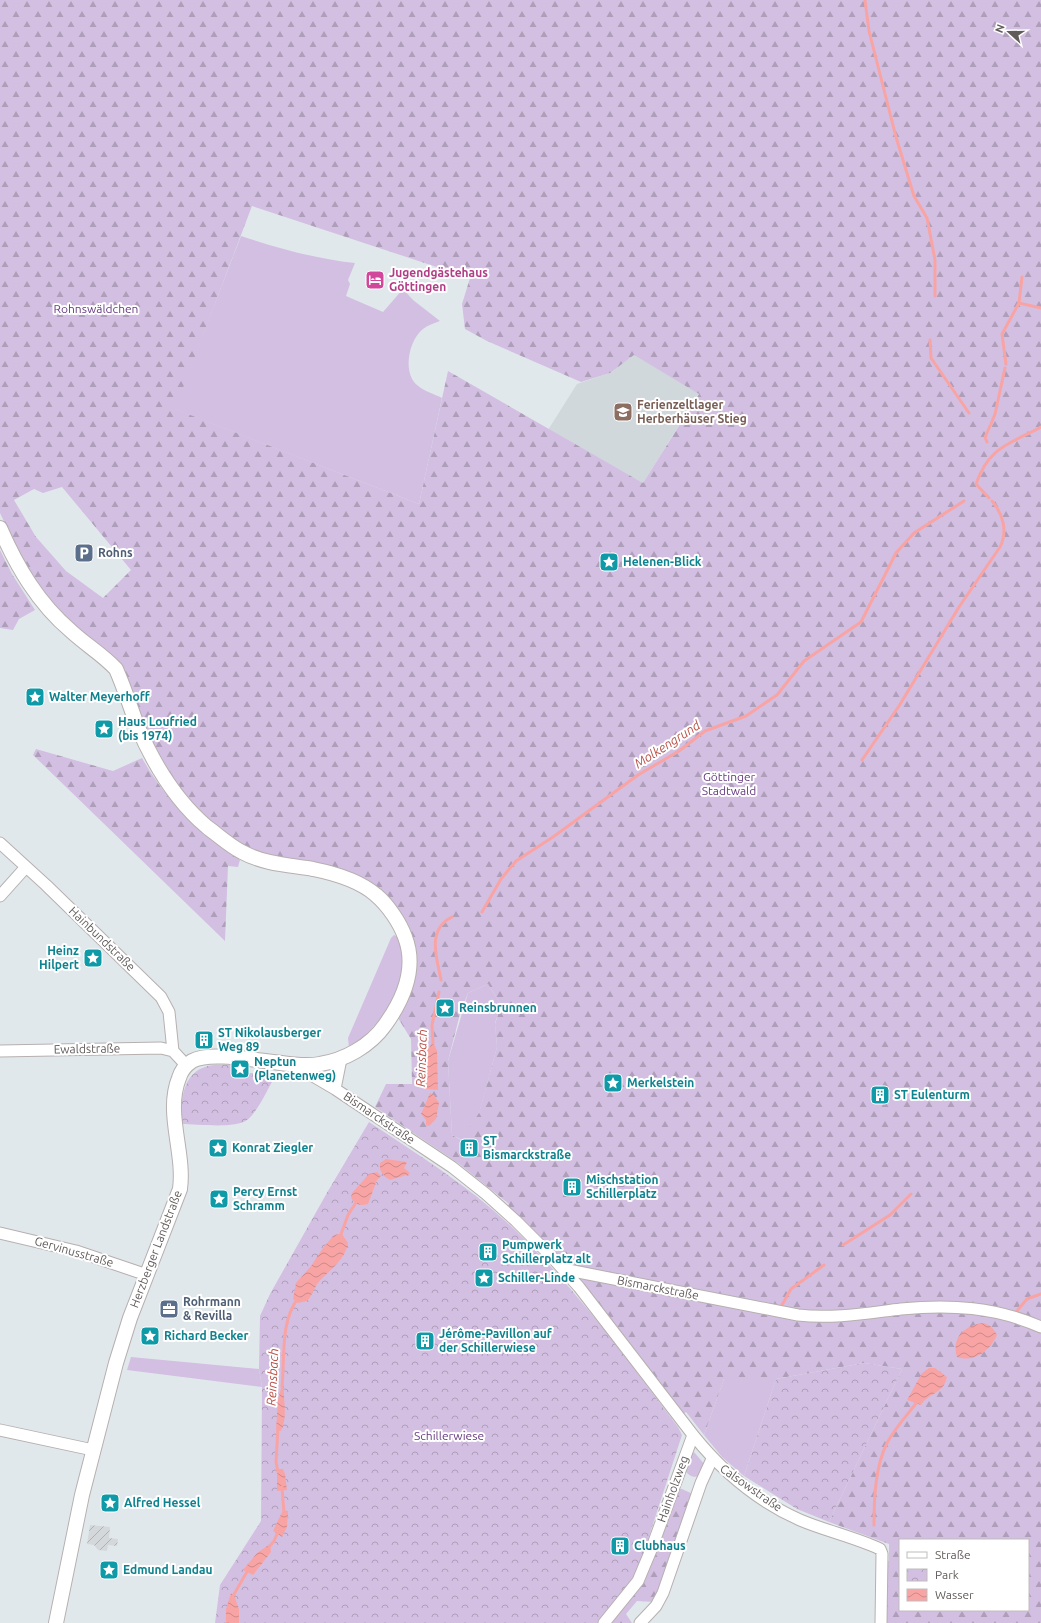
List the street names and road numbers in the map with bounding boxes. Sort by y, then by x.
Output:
street label: Hainbundstraße [67,904,138,973]
street label: Ewaldstraße [54,1041,120,1056]
street label: Bismarckstraße [341,1089,417,1146]
street label: Herzberger Landstraße [127,1188,184,1309]
street label: Gervinusstraße [33,1234,115,1269]
street label: Bismarckstraße [616,1273,700,1302]
street label: Hainholzweg [654,1454,691,1524]
street label: Calsowstraße [718,1461,785,1514]

